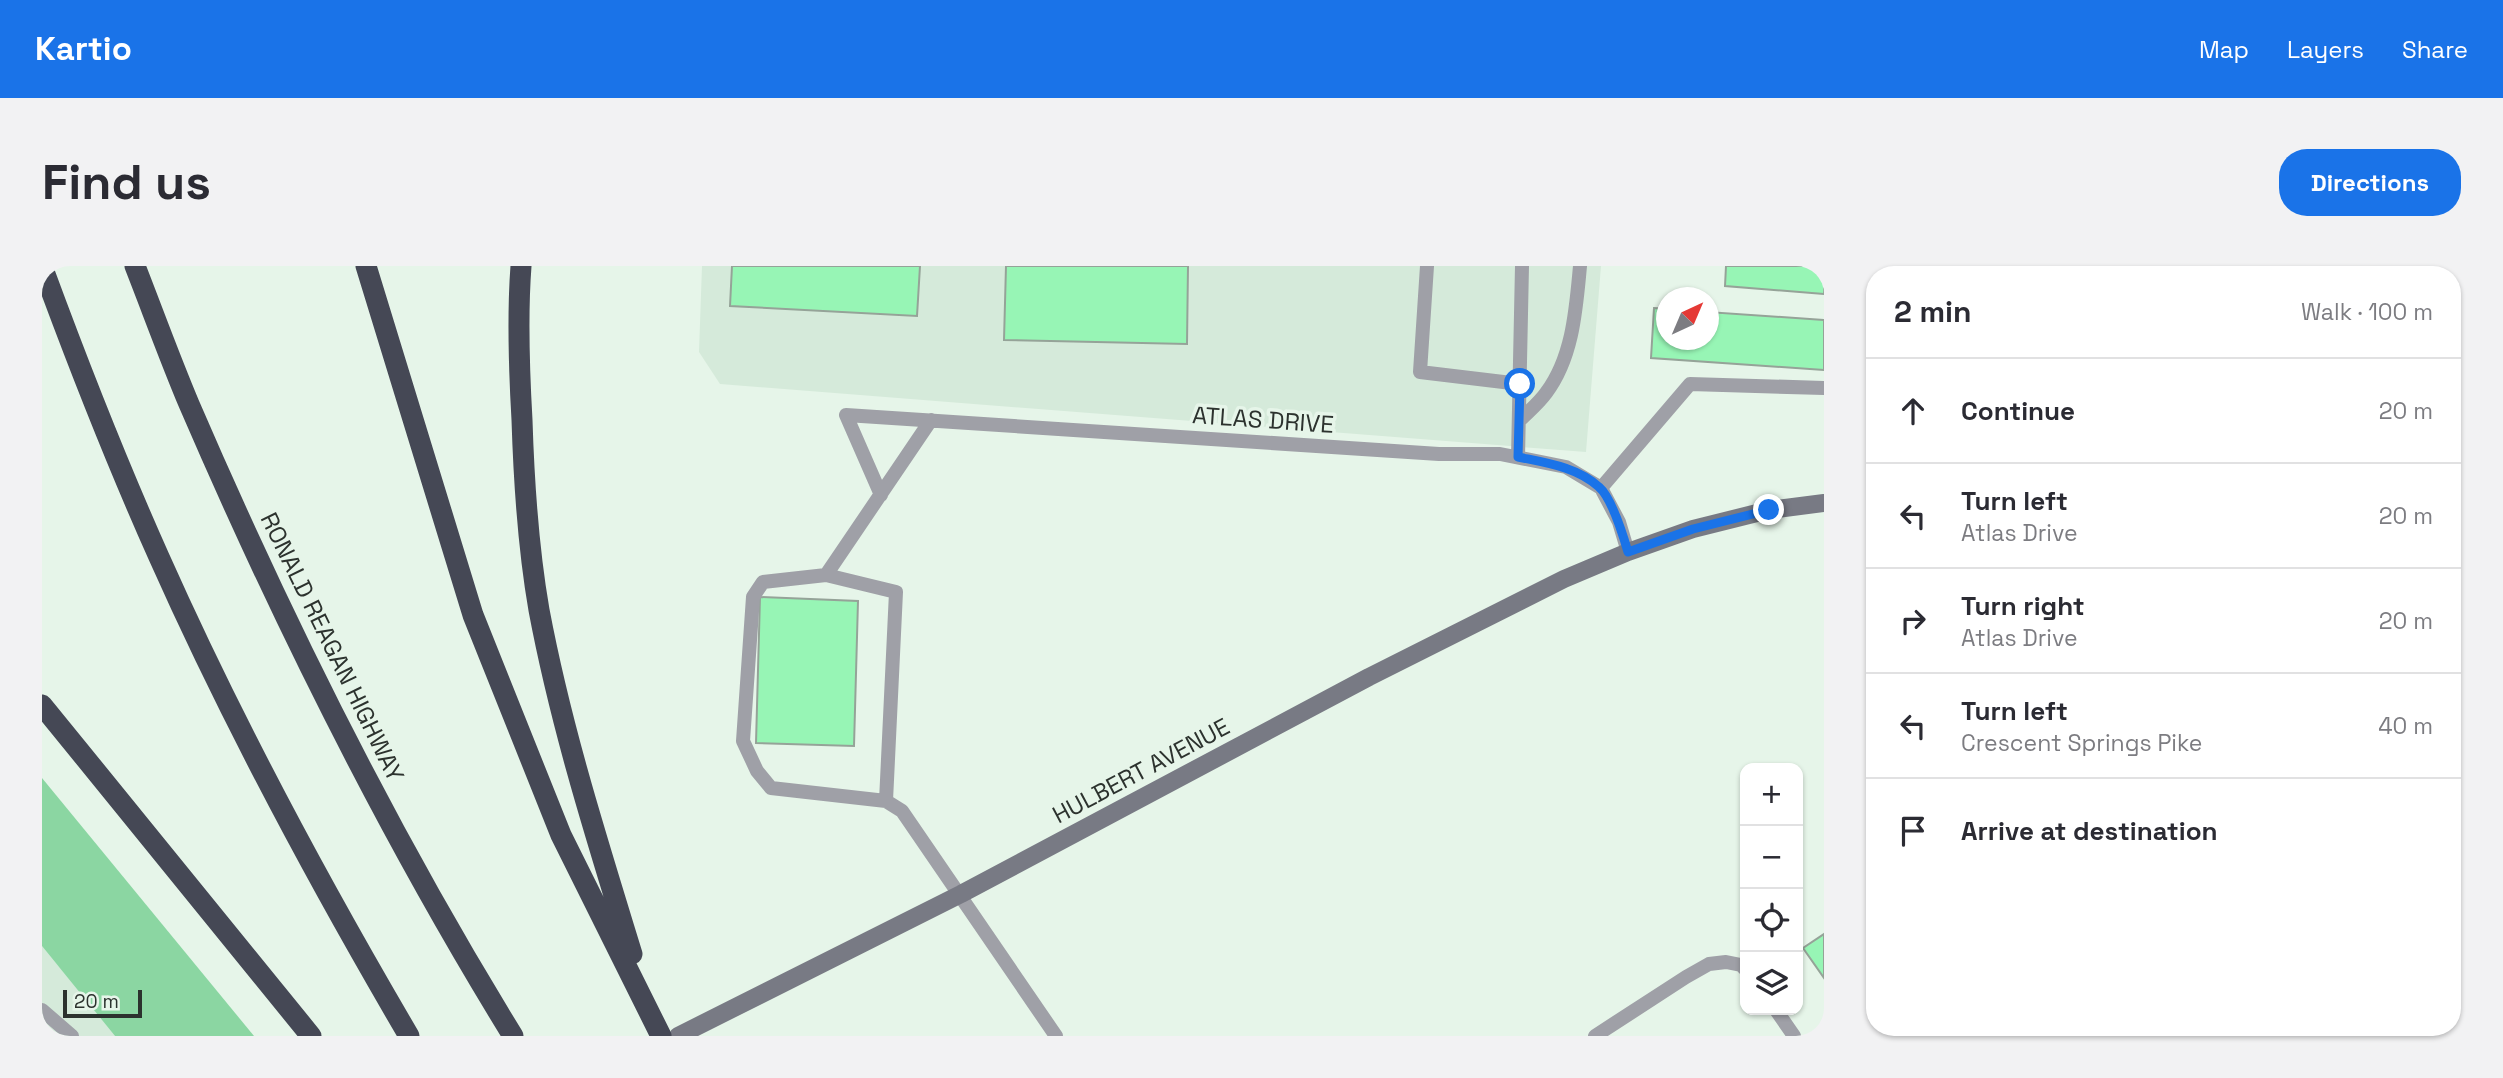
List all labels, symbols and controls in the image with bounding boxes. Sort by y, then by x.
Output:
text: Kartio [35,28,132,70]
text: Map [2199,34,2249,65]
text: Layers [2287,34,2364,65]
text: Share [2402,34,2468,65]
button: Directions [2279,149,2461,216]
text: Find us [42,151,211,213]
north arrow [1656,287,1719,350]
text: 2 min [1894,292,1972,331]
text: Walk · 100 m [2301,297,2433,327]
route start [1504,368,1535,399]
icon: ahead [1894,392,1932,430]
text: Continue [1961,394,2075,428]
text: 20 m [2379,396,2433,426]
street label: ATLAS DRIVE [1191,399,1335,440]
text: Turn left [1961,484,2068,518]
route end [1753,494,1784,525]
icon: left [1894,497,1932,535]
text: 20 m [2379,501,2433,531]
street label: RONALD REAGAN HIGHWAY [254,507,411,787]
text: Atlas Drive [1961,518,2078,548]
text: Turn right [1961,589,2085,623]
icon: right [1894,602,1932,640]
text: 20 m [2379,606,2433,636]
text: Atlas Drive [1961,623,2078,653]
text: Turn left [1961,694,2068,728]
icon: left [1894,707,1932,745]
street label: HULBERT AVENUE [1047,711,1235,830]
text: 40 m [2378,711,2433,741]
text: Crescent Springs Pike [1961,728,2202,758]
map controls [1740,763,1803,1015]
button: + [1740,763,1803,826]
icon: arrive [1894,812,1932,850]
text: Arrive at destination [1961,814,2218,848]
button: − [1740,826,1803,889]
button: locate [1740,889,1803,952]
button: layers [1740,952,1803,1015]
scale bar [63,987,142,1019]
text: 20 m [74,989,119,1014]

